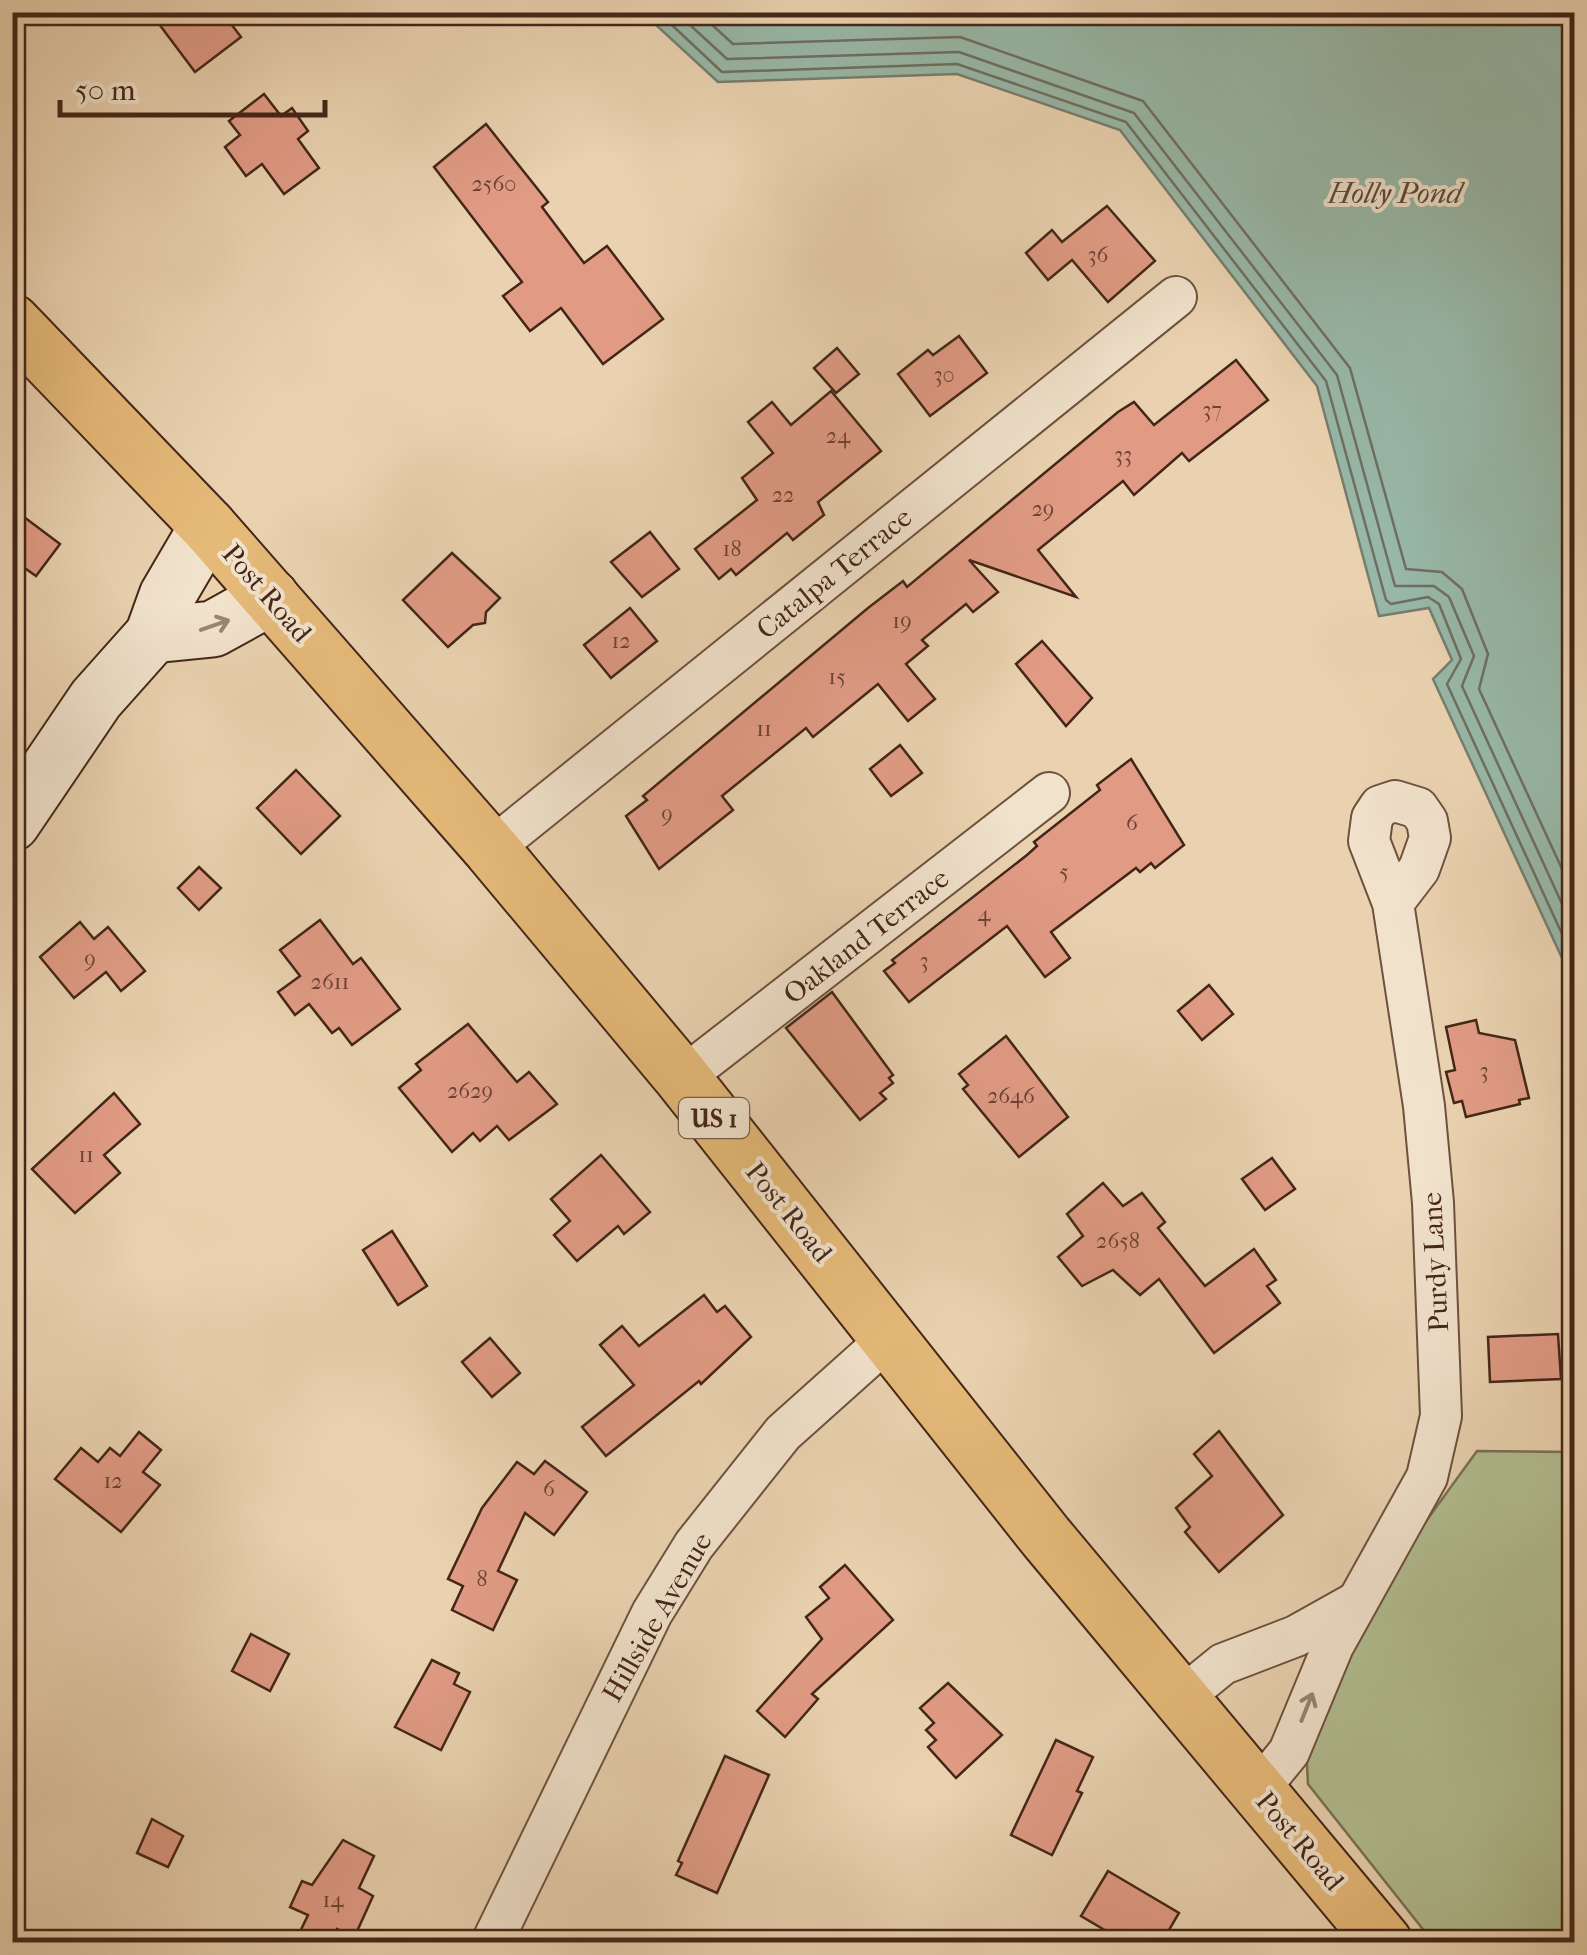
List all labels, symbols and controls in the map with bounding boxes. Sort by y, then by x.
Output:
scale bar [60,55,325,117]
text: 50 m [75,73,136,108]
house number: 2560 [472,171,516,197]
water label: Holly Pond [1327,176,1466,211]
house number: 36 [1088,242,1109,268]
house number: 30 [933,362,955,388]
house number: 37 [1202,397,1222,423]
house number: 24 [826,423,851,449]
house number: 33 [1114,442,1132,468]
house number: 22 [772,482,794,508]
house number: 29 [1032,496,1054,522]
street label: Catalpa Terrace [750,500,918,646]
house number: 18 [723,536,741,562]
street label: Post Road [215,537,319,649]
house number: 19 [892,608,912,634]
one-way arrow [199,614,230,632]
house number: 12 [611,628,631,654]
house number: 15 [828,664,846,690]
house number: 11 [756,716,772,742]
house number: 9 [661,801,673,827]
house number: 6 [1126,810,1138,836]
house number: 5 [1059,859,1069,885]
street label: Oakland Terrace [777,861,955,1011]
house number: 4 [978,901,992,927]
house number: 9 [84,946,96,972]
house number: 3 [919,948,929,974]
house number: 2611 [311,969,349,995]
house number: 3 [1479,1058,1489,1084]
house number: 2629 [447,1078,493,1104]
house number: 2646 [987,1083,1035,1109]
road number: US 1 [679,1098,749,1138]
house number: 11 [78,1142,94,1168]
street label: Post Road [739,1155,840,1269]
street label: Purdy Lane [1415,1191,1455,1333]
house number: 2658 [1096,1228,1140,1254]
house number: 12 [103,1468,123,1494]
house number: 6 [543,1476,555,1502]
street label: Hillside Avenue [595,1526,719,1707]
house number: 8 [476,1566,488,1592]
one-way arrow [1300,1692,1318,1723]
street label: Post Road [1249,1785,1351,1898]
house number: 14 [323,1887,344,1913]

